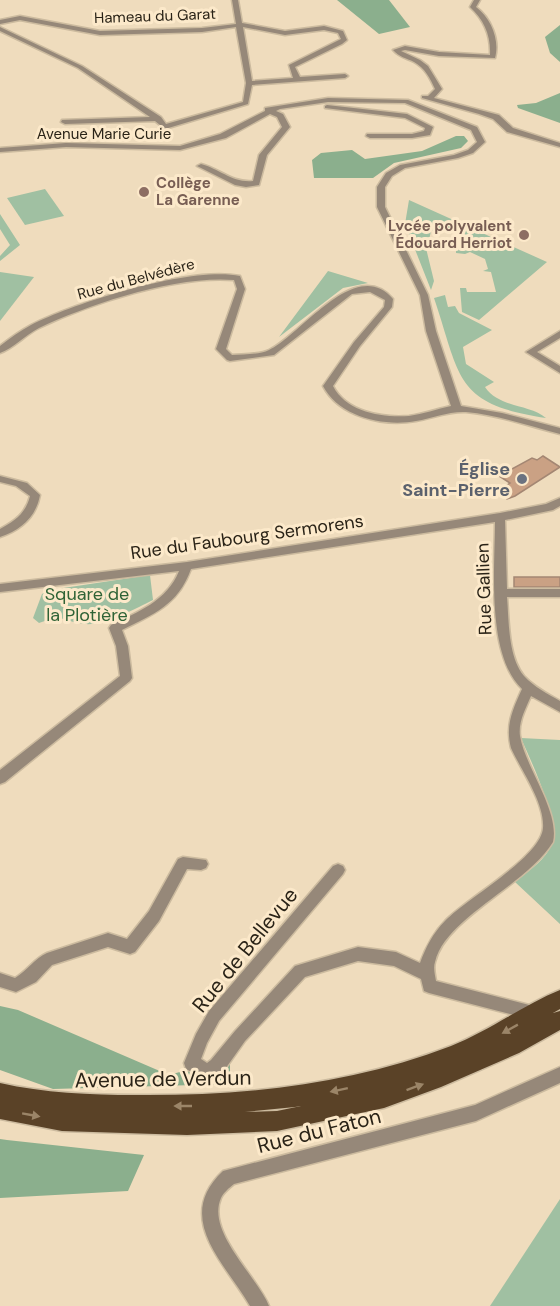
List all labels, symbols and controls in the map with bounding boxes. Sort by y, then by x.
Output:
street label: Hameau du Garat [94,4,216,28]
street label: Avenue Marie Curie [37,124,171,144]
place label: Collège La Garenne [156,173,240,210]
marker: Collège La Garenne [137,185,151,199]
place label: Lycée polyvalent Édouard Herriot [388,216,512,253]
marker: Lycée polyvalent Édouard Herriot [517,228,531,242]
street label: Rue du Belvédère [75,254,197,304]
place label: Église Saint-Pierre [402,457,510,502]
marker: Église Saint-Pierre [515,472,529,486]
street label: Rue du Faubourg Sermorens [129,509,365,565]
street label: Rue Gallien [470,542,498,636]
park label: Square de la Plotière [45,582,129,627]
street label: Rue de Bellevue [186,882,304,1018]
one-way arrow [501,1024,518,1034]
street label: Avenue de Verdun [74,1063,252,1095]
one-way arrow [406,1081,424,1091]
one-way arrow [329,1085,348,1095]
one-way arrow [174,1101,193,1111]
street label: Rue du Faton [254,1102,384,1160]
one-way arrow [22,1111,41,1120]

